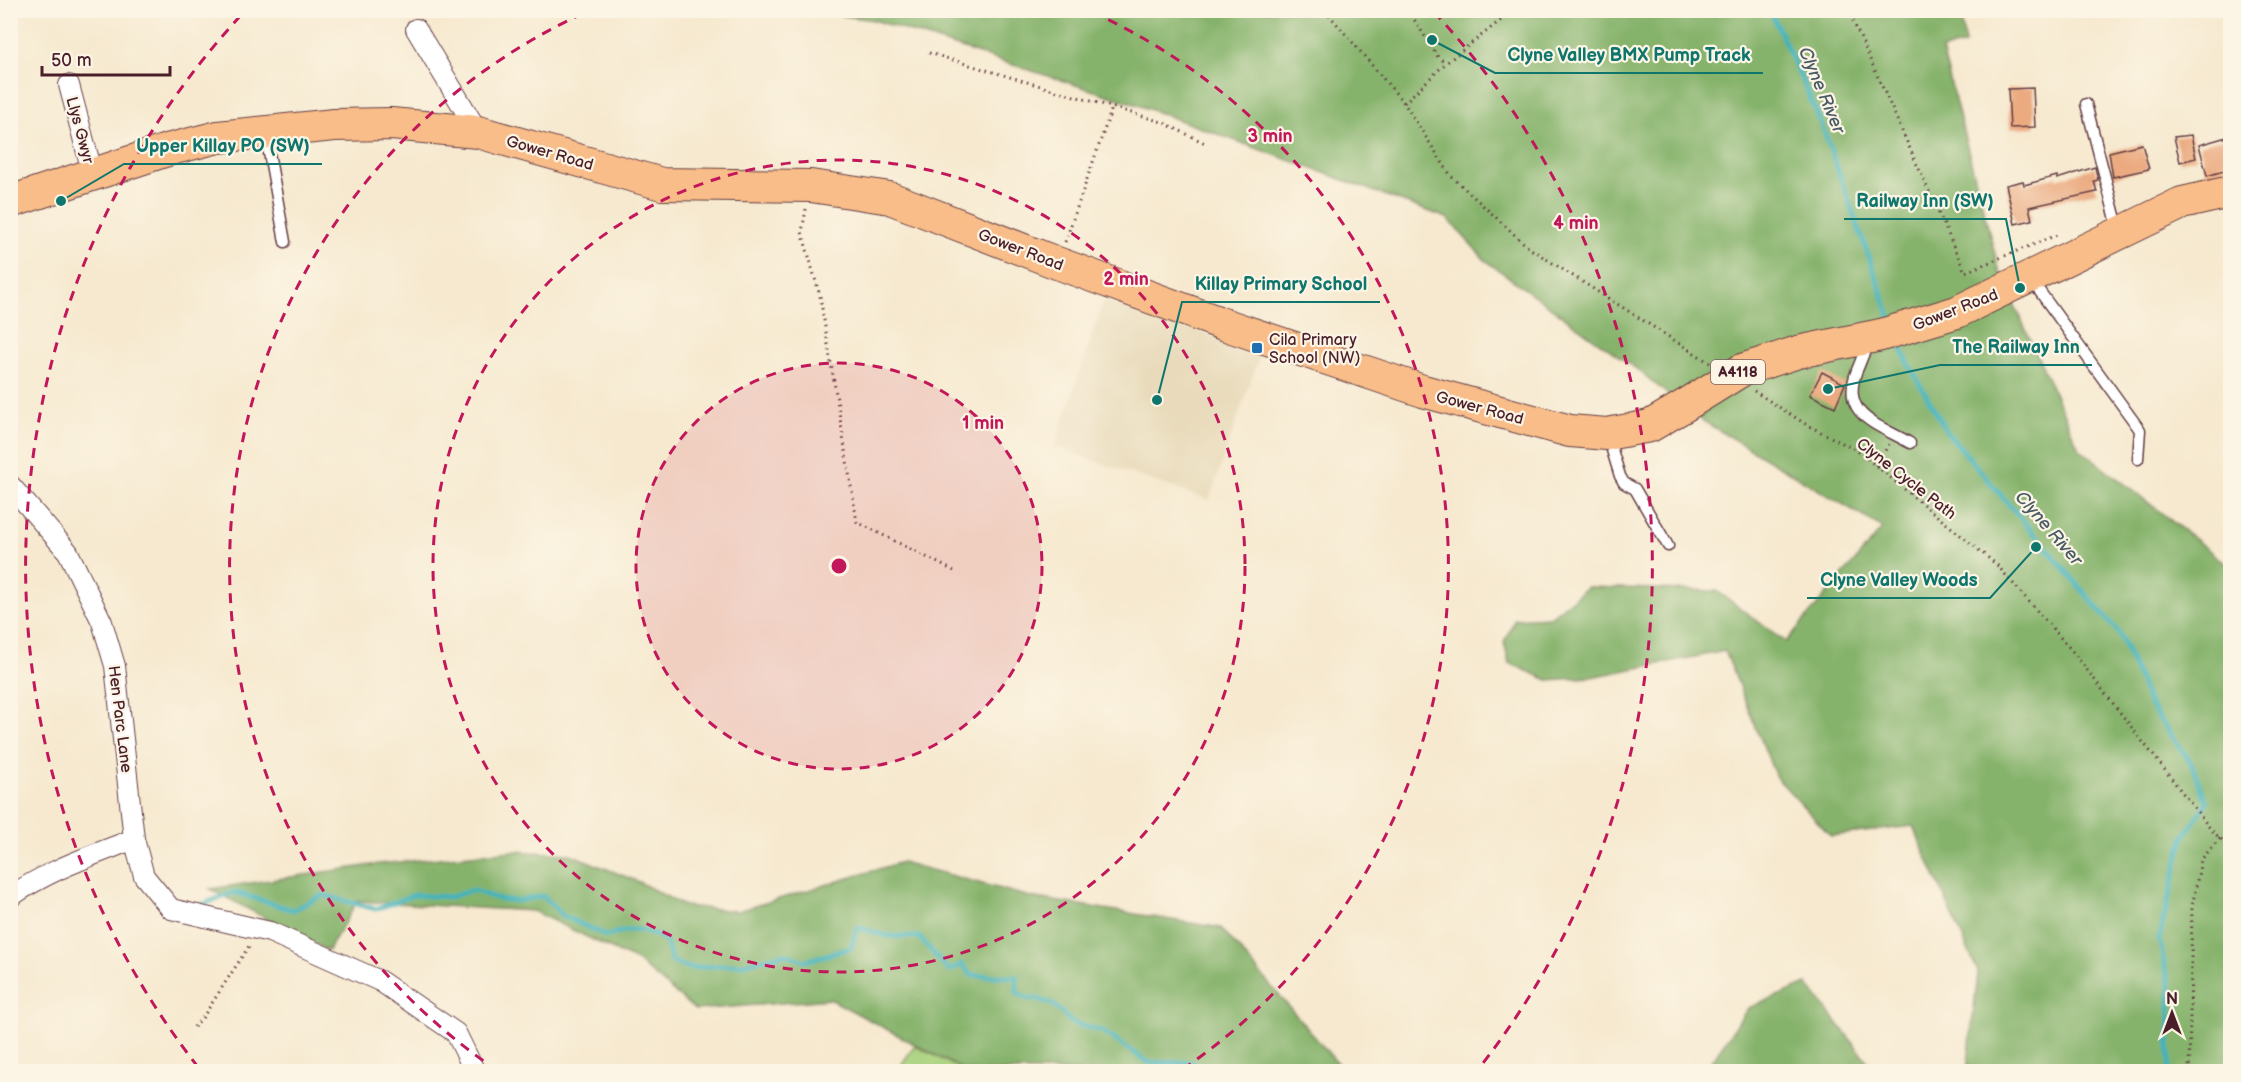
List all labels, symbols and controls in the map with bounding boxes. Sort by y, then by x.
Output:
callout: Clyne Valley BMX Pump Track [1495,37,1763,73]
scale bar [42,39,170,77]
water label: Clyne River [1794,44,1850,138]
text: Clyne Valley BMX Pump Track [1508,45,1751,66]
text: 50 m [51,50,92,71]
street label: Llys Gwyr [62,95,98,166]
text: 3 min [1247,126,1293,147]
callout: Upper Killay PO (SW) [124,128,322,164]
street label: Gower Road [504,132,595,175]
text: Upper Killay PO (SW) [136,136,310,157]
callout: Railway Inn (SW) [1844,183,2006,219]
text: Railway Inn (SW) [1856,191,1994,212]
text: 4 min [1553,213,1599,234]
street label: Gower Road [975,225,1066,275]
callout: Killay Primary School [1182,266,1380,302]
text: 2 min [1103,269,1149,290]
text: Killay Primary School [1195,274,1367,295]
street label: Gower Road [1910,285,2001,335]
callout: The Railway Inn [1940,329,2092,365]
place label: Cila Primary School (NW) [1269,331,1361,368]
text: The Railway Inn [1952,337,2080,358]
marker: Cila Primary School (NW) [1250,341,1264,355]
road number: A4118 [1711,360,1765,384]
street label: Gower Road [1434,388,1525,429]
text: 1 min [962,413,1004,434]
street label: Clyne Cycle Path [1852,434,1960,524]
water label: Clyne River [2011,487,2088,571]
centre of rings [829,556,849,576]
callout: Clyne Valley Woods [1807,562,1990,598]
text: Clyne Valley Woods [1820,570,1978,591]
street label: Hen Parc Lane [104,665,136,774]
north arrow [2142,983,2202,1043]
text: N [2166,990,2178,1009]

